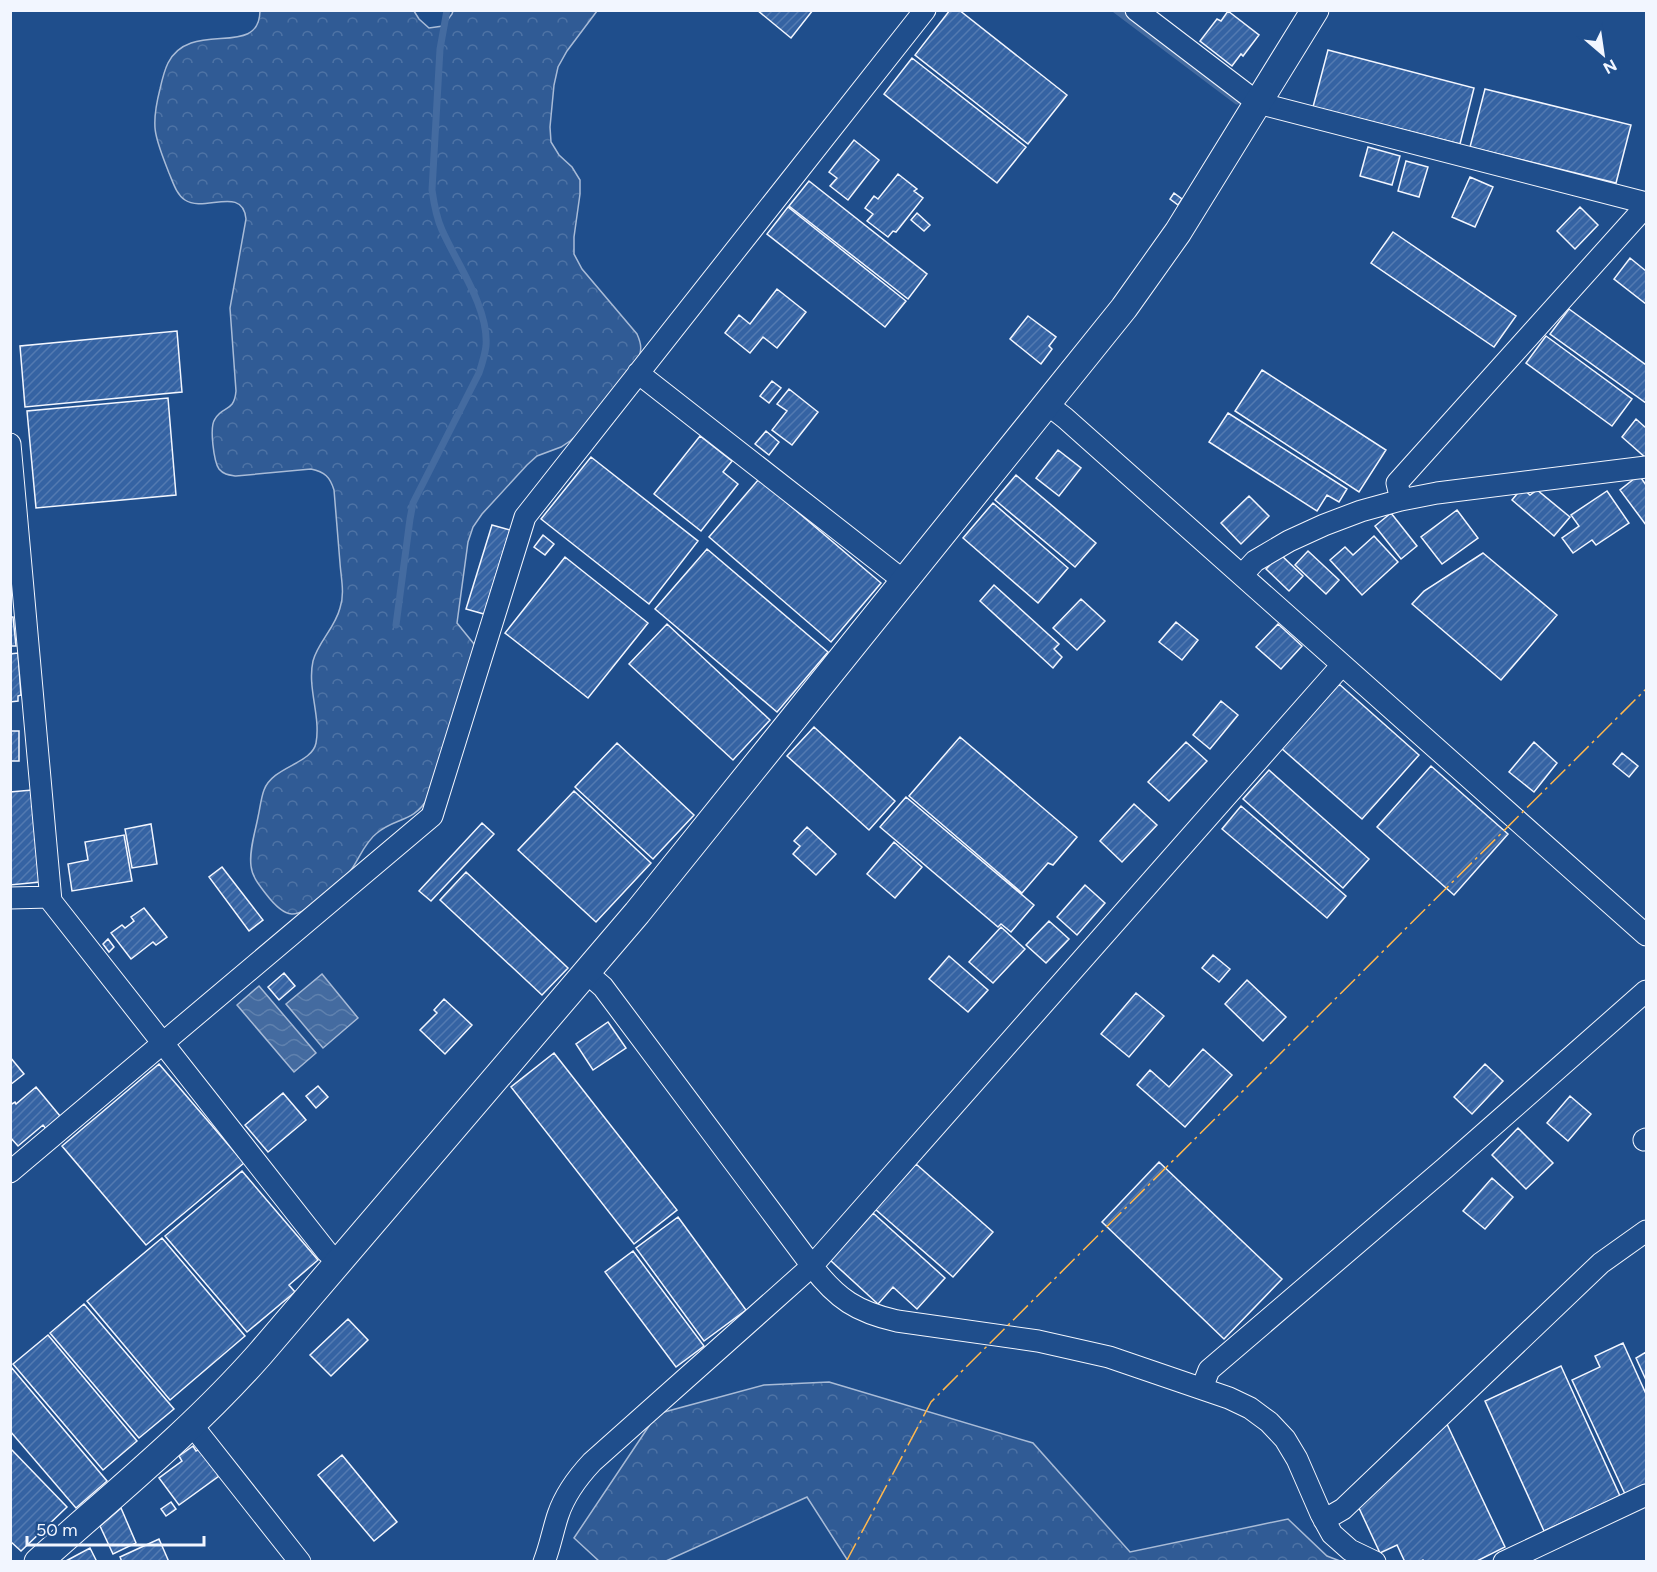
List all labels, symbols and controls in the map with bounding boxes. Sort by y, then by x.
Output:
north arrow [1573,24,1633,84]
text: N [1600,55,1620,78]
scale bar [27,1509,204,1547]
text: 50 m [36,1519,78,1541]

